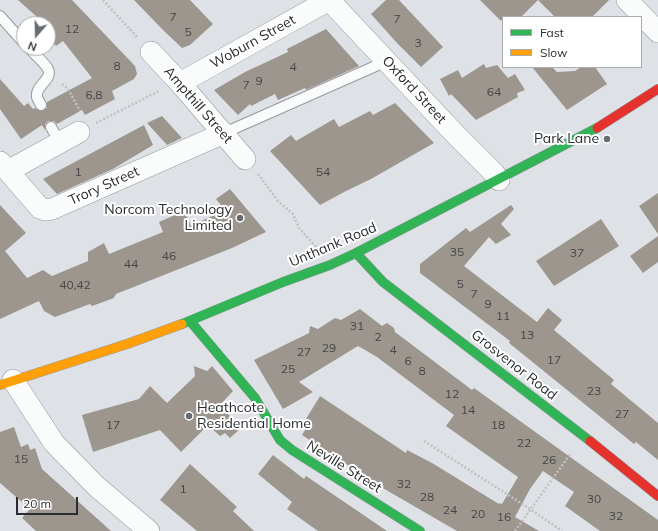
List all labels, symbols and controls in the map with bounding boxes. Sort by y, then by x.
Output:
house number: 7 [169,10,177,24]
street label: Woburn Street [207,12,299,72]
house number: 7 [393,12,401,26]
north arrow [16,16,56,56]
legend [502,16,642,68]
house number: 12 [65,22,79,36]
house number: 5 [184,25,192,39]
text: Fast [540,25,564,40]
house number: 3 [414,36,422,50]
text: N [26,38,39,54]
text: Slow [540,45,568,60]
street label: Oxford Street [378,53,450,127]
house number: 8 [113,59,121,73]
house number: 4 [289,60,297,74]
street label: Ampthill Street [160,63,236,147]
house number: 9 [255,74,263,88]
house number: 7 [242,78,250,92]
house number: 64 [487,85,501,99]
house number: 6,8 [85,88,103,102]
place label: Park Lane [534,131,599,147]
marker: Park Lane [602,134,612,144]
street label: Trory Street [66,163,142,209]
house number: 1 [74,165,82,179]
house number: 54 [316,165,330,179]
place label: Norcom Technology Limited [104,202,232,234]
marker: Norcom Technology Limited [235,213,245,223]
street label: Unthank Road [287,219,379,271]
house number: 35 [450,245,464,259]
house number: 37 [570,246,584,260]
house number: 46 [162,249,176,263]
house number: 44 [124,257,138,271]
house number: 5 [456,277,464,291]
house number: 40,42 [59,278,91,292]
house number: 7 [470,287,478,301]
house number: 9 [484,297,492,311]
house number: 11 [496,309,510,323]
house number: 31 [350,319,364,333]
street label: Grosvenor Road [468,326,560,404]
house number: 13 [520,328,534,342]
house number: 2 [374,330,382,344]
house number: 29 [322,341,336,355]
house number: 4 [389,343,397,357]
house number: 27 [297,345,311,359]
house number: 17 [547,353,561,367]
house number: 6 [404,354,412,368]
house number: 25 [281,362,295,376]
house number: 8 [418,364,426,378]
house number: 23 [587,384,601,398]
house number: 12 [445,387,459,401]
place label: Heathcote Residential Home [197,400,311,432]
house number: 14 [461,403,475,417]
house number: 27 [615,407,629,421]
marker: Heathcote Residential Home [184,411,194,421]
house number: 17 [106,418,120,432]
house number: 18 [491,418,505,432]
house number: 22 [517,436,531,450]
street label: Neville Street [303,437,385,497]
house number: 15 [14,452,28,466]
house number: 26 [542,453,556,467]
house number: 32 [397,477,411,491]
house number: 1 [179,482,187,496]
scale bar [18,489,80,515]
house number: 28 [420,490,434,504]
house number: 30 [587,492,601,506]
text: 20 m [23,496,51,511]
house number: 24 [443,503,457,517]
house number: 20 [471,507,485,521]
house number: 32 [609,509,623,523]
house number: 16 [497,510,511,524]

